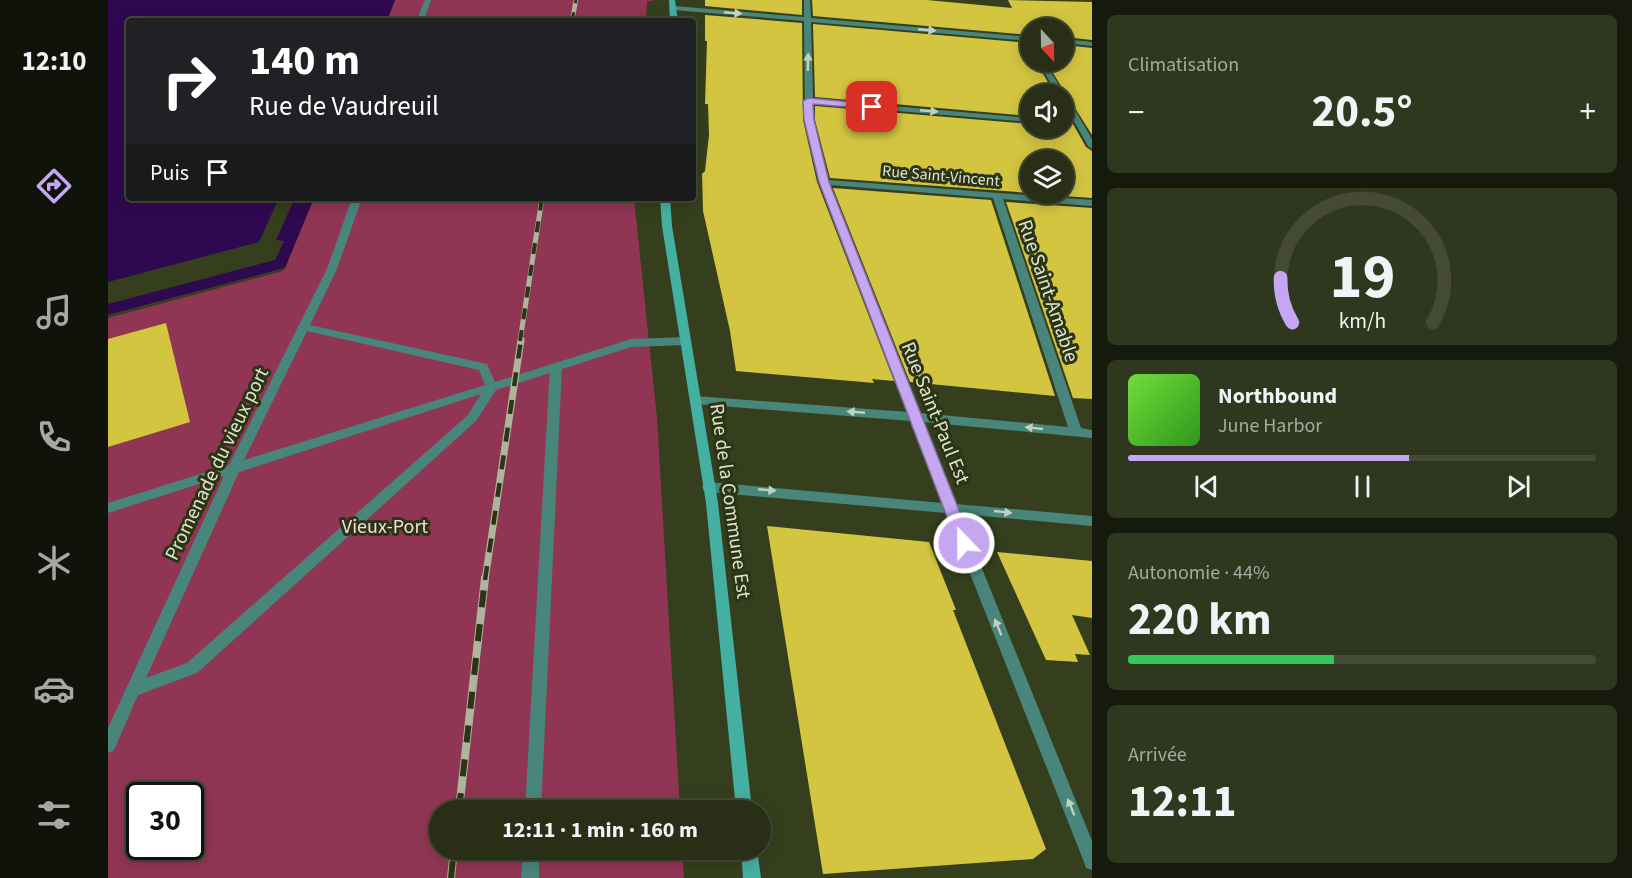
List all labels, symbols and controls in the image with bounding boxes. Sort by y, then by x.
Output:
one-way arrow [723,8,742,18]
north arrow [1020,18,1074,72]
map controls [1020,18,1074,204]
one-way arrow [917,25,936,35]
text: 140 m [249,31,360,91]
text: 12:10 [21,42,87,81]
icon: right [150,42,228,120]
text: Climatisation [1128,51,1239,79]
one-way arrow [803,52,813,71]
text: 20.5° [1311,80,1413,144]
pin [846,81,897,132]
button: sound [1020,84,1074,138]
text: Rue de Vaudreuil [249,87,439,126]
text: − [1128,89,1144,136]
text: + [1580,89,1596,136]
icon: arrive [855,90,888,123]
one-way arrow [920,106,939,116]
button: layers [1020,150,1074,204]
icon: arrive [201,156,234,189]
text: Puis [150,157,189,189]
street label: Rue Saint-Vincent [881,160,1001,192]
icon: directions [33,165,75,207]
street label: Rue Saint-Amable [1011,216,1085,366]
text: 19 [1329,234,1395,323]
icon: music [33,291,75,333]
text: km/h [1338,307,1386,338]
street label: Rue Saint-Paul Est [894,338,976,488]
street label: Promenade du vieux port [158,363,276,565]
text: Northbound [1218,380,1337,412]
street label: Rue de la Commune Est [702,402,758,601]
one-way arrow [847,407,866,417]
text: June Harbor [1218,412,1322,440]
icon: phone [33,416,75,458]
one-way arrow [1024,423,1043,433]
icon: previous [1190,470,1223,503]
icon: pause [1346,470,1379,503]
icon: next [1502,470,1535,503]
one-way arrow [757,485,776,495]
one-way arrow [993,507,1012,517]
position arrow [932,511,996,575]
park label: Vieux-Port [342,513,428,541]
icon: climate [33,542,75,584]
text: Autonomie · 44% [1128,559,1269,587]
text: 220 km [1128,588,1272,652]
one-way arrow [993,617,1003,635]
icon: car [33,668,75,710]
text: Arrivée [1128,741,1187,769]
text: 12:11 [1128,770,1237,834]
speed limit sign: 30 [126,782,204,860]
icon: filters [33,794,75,836]
one-way arrow [1066,798,1076,816]
text: 12:11 · 1 min · 160 m [502,814,698,846]

